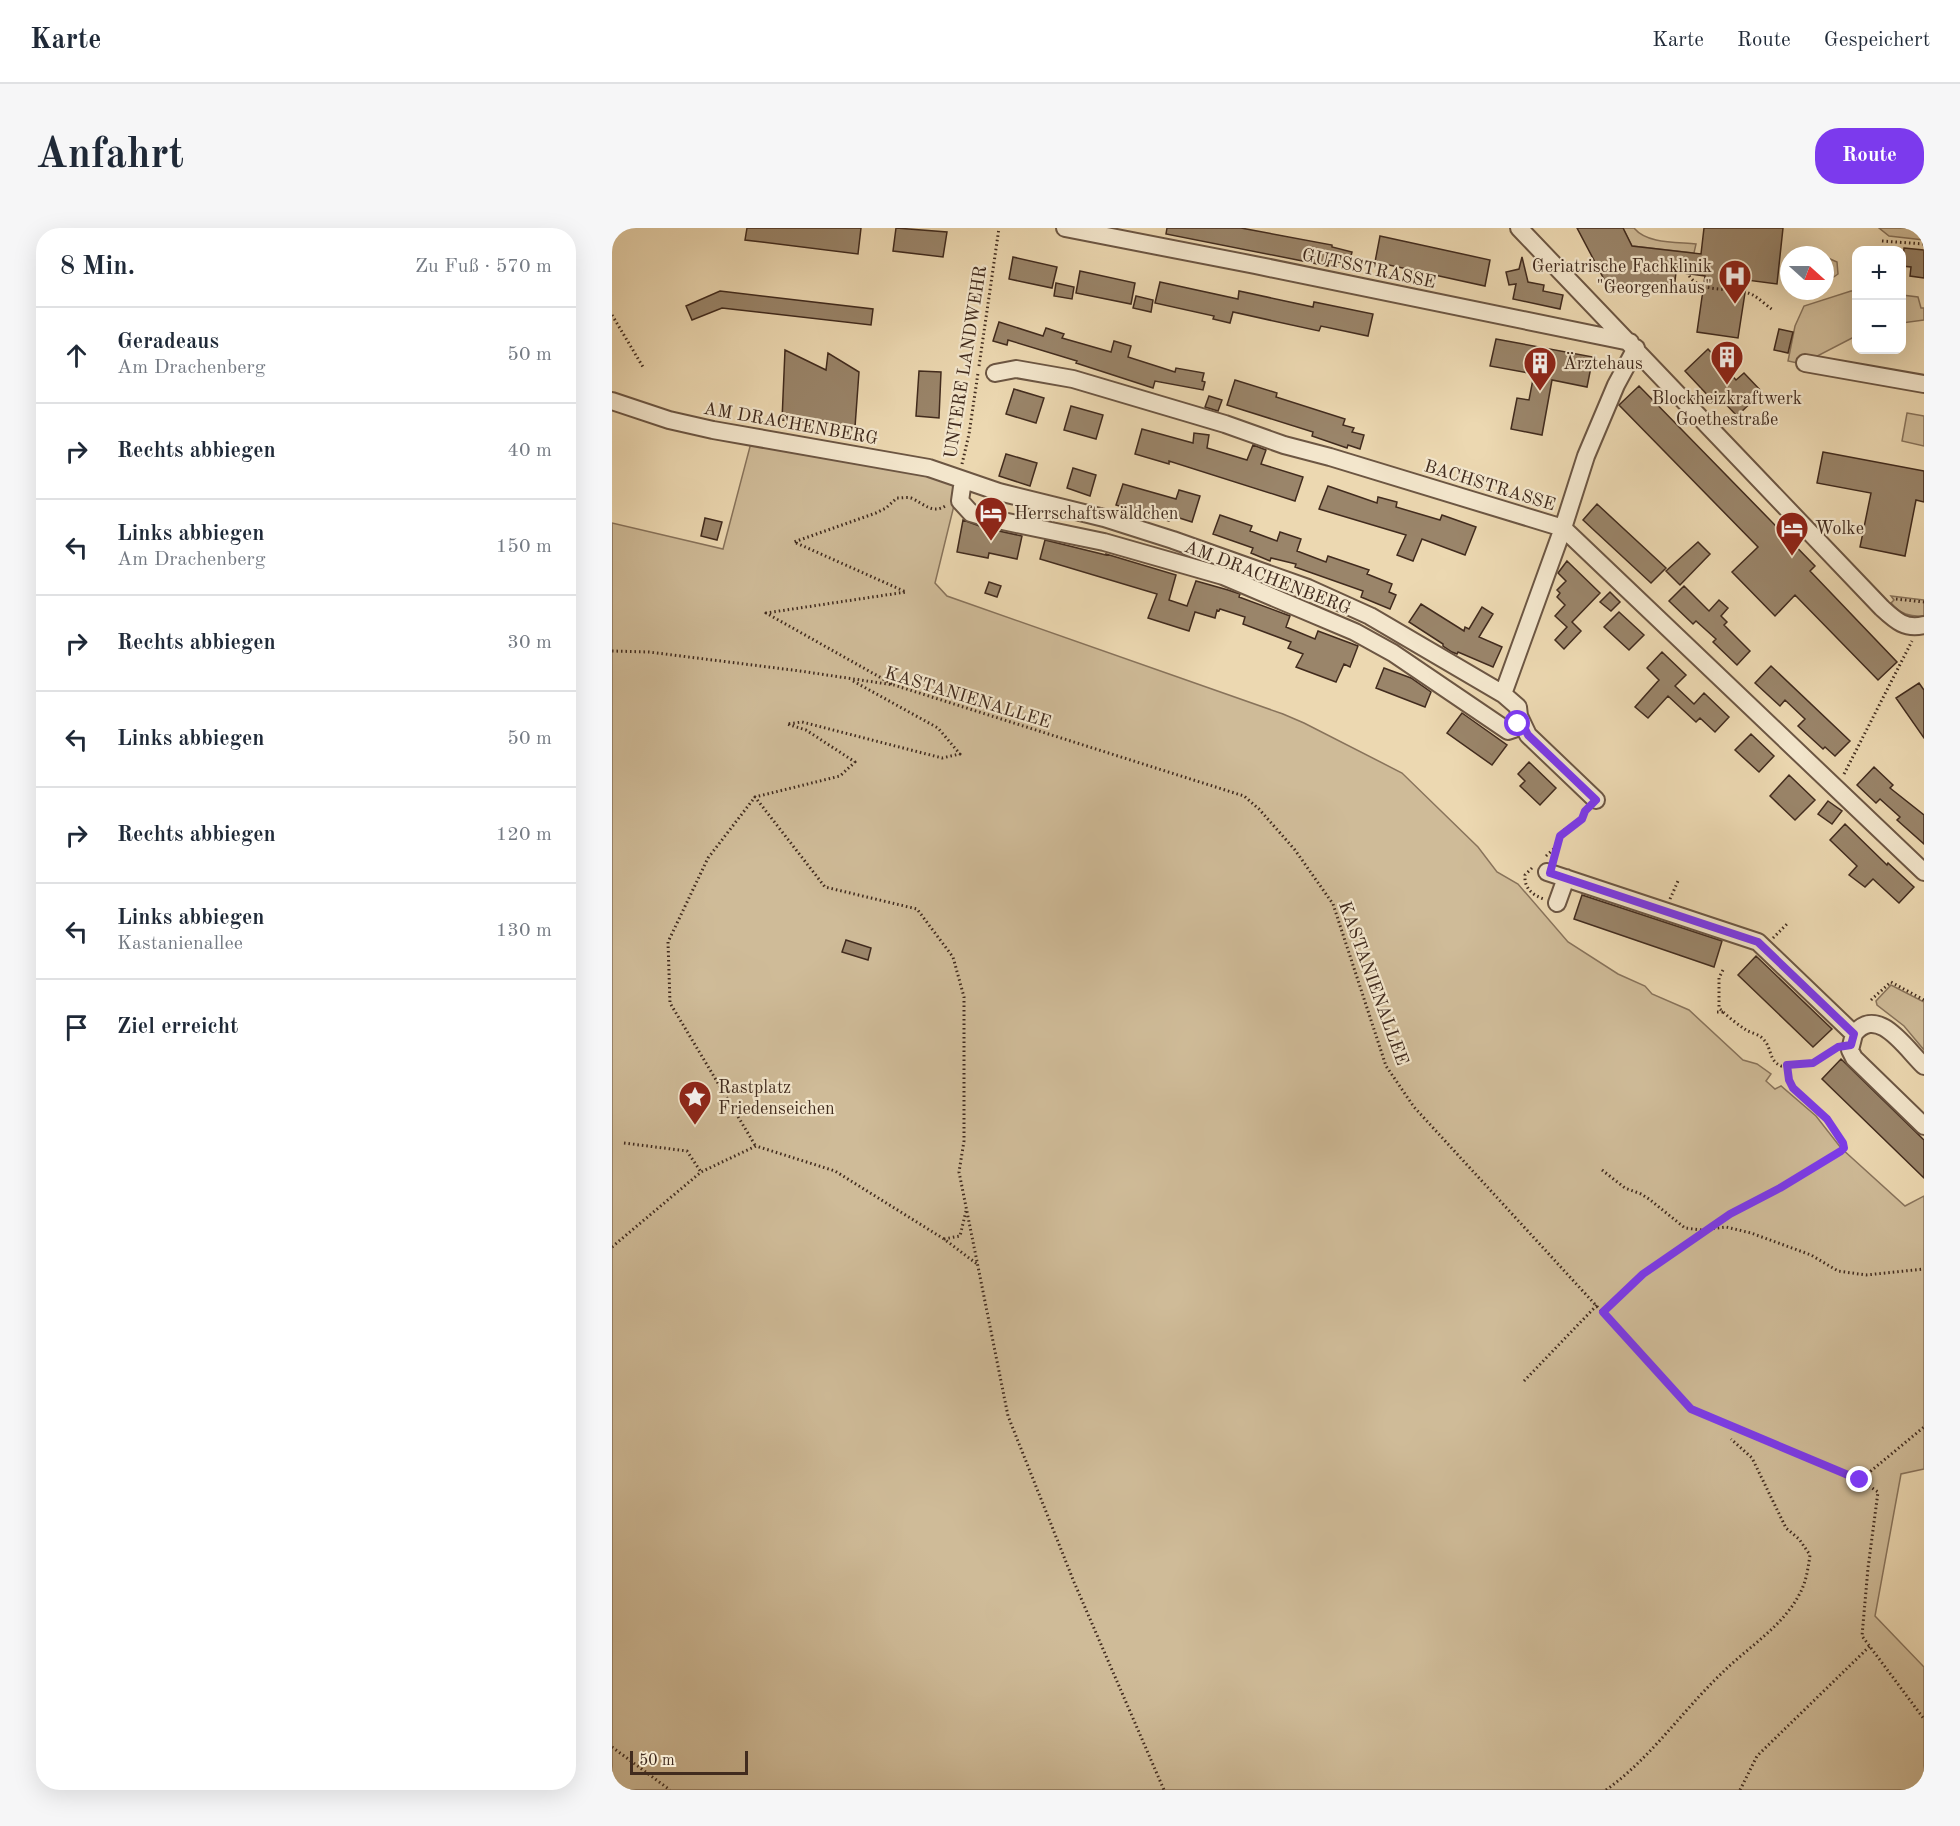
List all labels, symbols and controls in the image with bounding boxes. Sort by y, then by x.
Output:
text: Karte [30,27,101,55]
text: Karte [1652,30,1704,51]
text: Route [1737,30,1791,51]
text: Gespeichert [1824,30,1930,51]
button: Route [1815,128,1924,184]
text: Anfahrt [36,135,184,177]
street label: GUTSSTRASSE [1300,246,1437,292]
north arrow [1780,246,1834,300]
map controls [1852,246,1906,354]
button: + [1852,246,1906,300]
text: 8 Min. [60,254,135,280]
text: Zu Fuß · 570 m [415,257,552,277]
place label: Geriatrische Fachklinik "Georgenhaus" [1532,258,1712,297]
hospital icon: Geriatrische Fachklinik "Georgenhaus" [1717,258,1753,305]
street label: UNTERE LANDWEHR [942,264,990,460]
button: − [1852,300,1906,354]
text: Geradeaus [117,331,219,353]
icon: ahead [60,339,93,372]
building icon: Blockheizkraftwerk Goethestraße [1709,339,1745,386]
text: 50 m [507,345,552,365]
building icon: Ärztehaus [1522,345,1558,392]
place label: Ärztehaus [1563,352,1643,373]
text: Am Drachenberg [117,358,265,378]
place label: Blockheizkraftwerk Goethestraße [1652,390,1802,429]
street label: AM DRACHENBERG [702,400,880,448]
icon: right [60,435,93,468]
text: Rechts abbiegen [117,440,276,462]
text: 40 m [507,441,552,461]
street label: BACHSTRASSE [1422,457,1557,514]
hotel icon: Herrschaftswäldchen [973,495,1009,542]
place label: Herrschaftswäldchen [1014,505,1179,523]
hotel icon: Wolke [1774,510,1810,557]
place label: Wolke [1815,520,1864,538]
text: Links abbiegen [117,523,265,545]
icon: left [60,531,93,564]
text: 150 m [496,537,552,557]
street label: AM DRACHENBERG [1182,538,1353,618]
text: Am Drachenberg [117,550,265,570]
icon: right [60,627,93,660]
text: Rechts abbiegen [117,632,276,654]
text: 30 m [507,633,552,653]
street label: KASTANIENALLEE [882,664,1053,732]
route start [1504,710,1530,736]
icon: left [60,723,93,756]
text: Links abbiegen [117,728,265,750]
text: 50 m [507,729,552,749]
icon: right [60,819,93,852]
text: Rechts abbiegen [117,824,276,846]
text: 120 m [496,825,552,845]
street label: KASTANIENALLEE [1335,899,1411,1068]
text: Links abbiegen [117,907,265,929]
icon: left [60,915,93,948]
text: 130 m [496,921,552,941]
text: Kastanienallee [117,934,243,954]
icon: arrive [60,1011,93,1044]
text: Ziel erreicht [117,1016,238,1038]
place icon: Rastplatz Friedenseichen [677,1079,713,1126]
place label: Rastplatz Friedenseichen [718,1079,835,1118]
route end [1846,1466,1872,1492]
scale bar [630,1748,748,1776]
text: 50 m [639,1753,675,1769]

